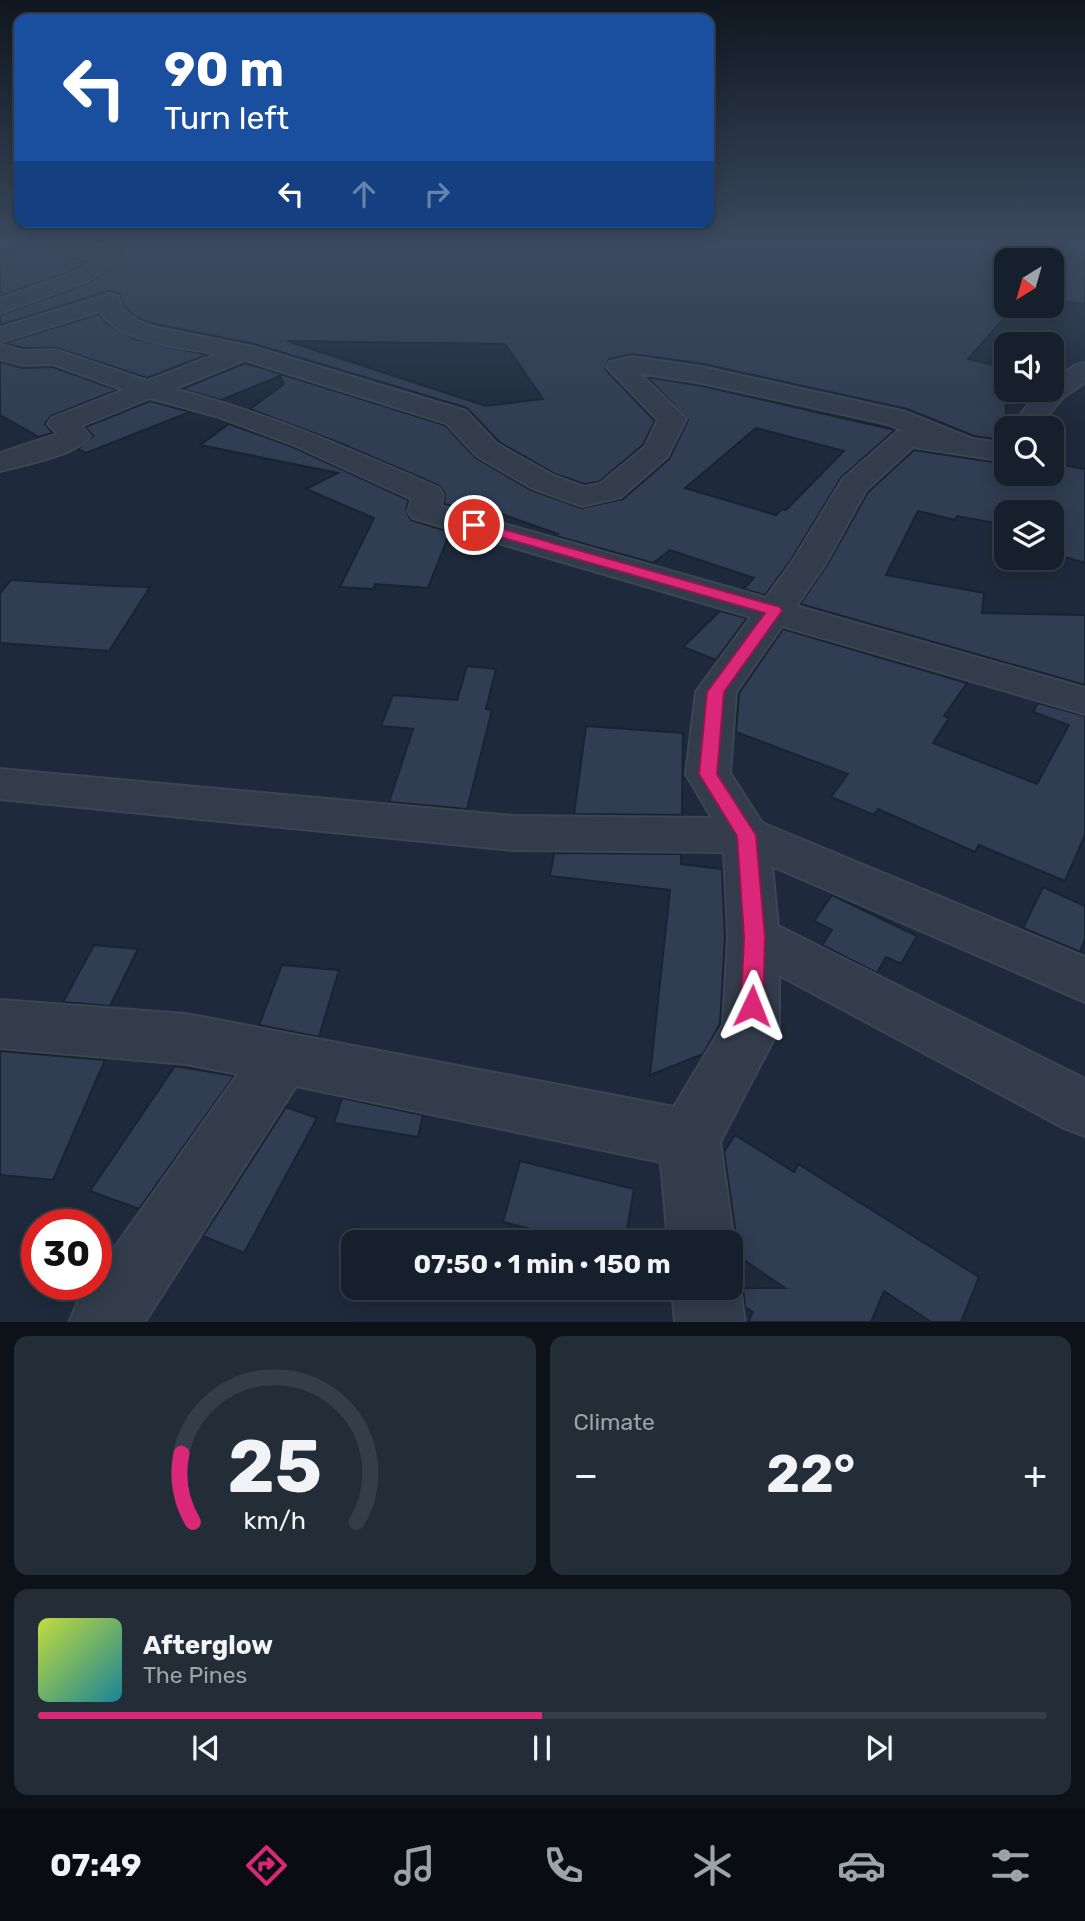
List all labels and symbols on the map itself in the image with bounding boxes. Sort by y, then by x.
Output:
north arrow [994,248,1064,318]
pin [444,495,504,555]
position arrow [715,969,789,1043]
speed limit sign: 30 [21,1209,112,1300]

